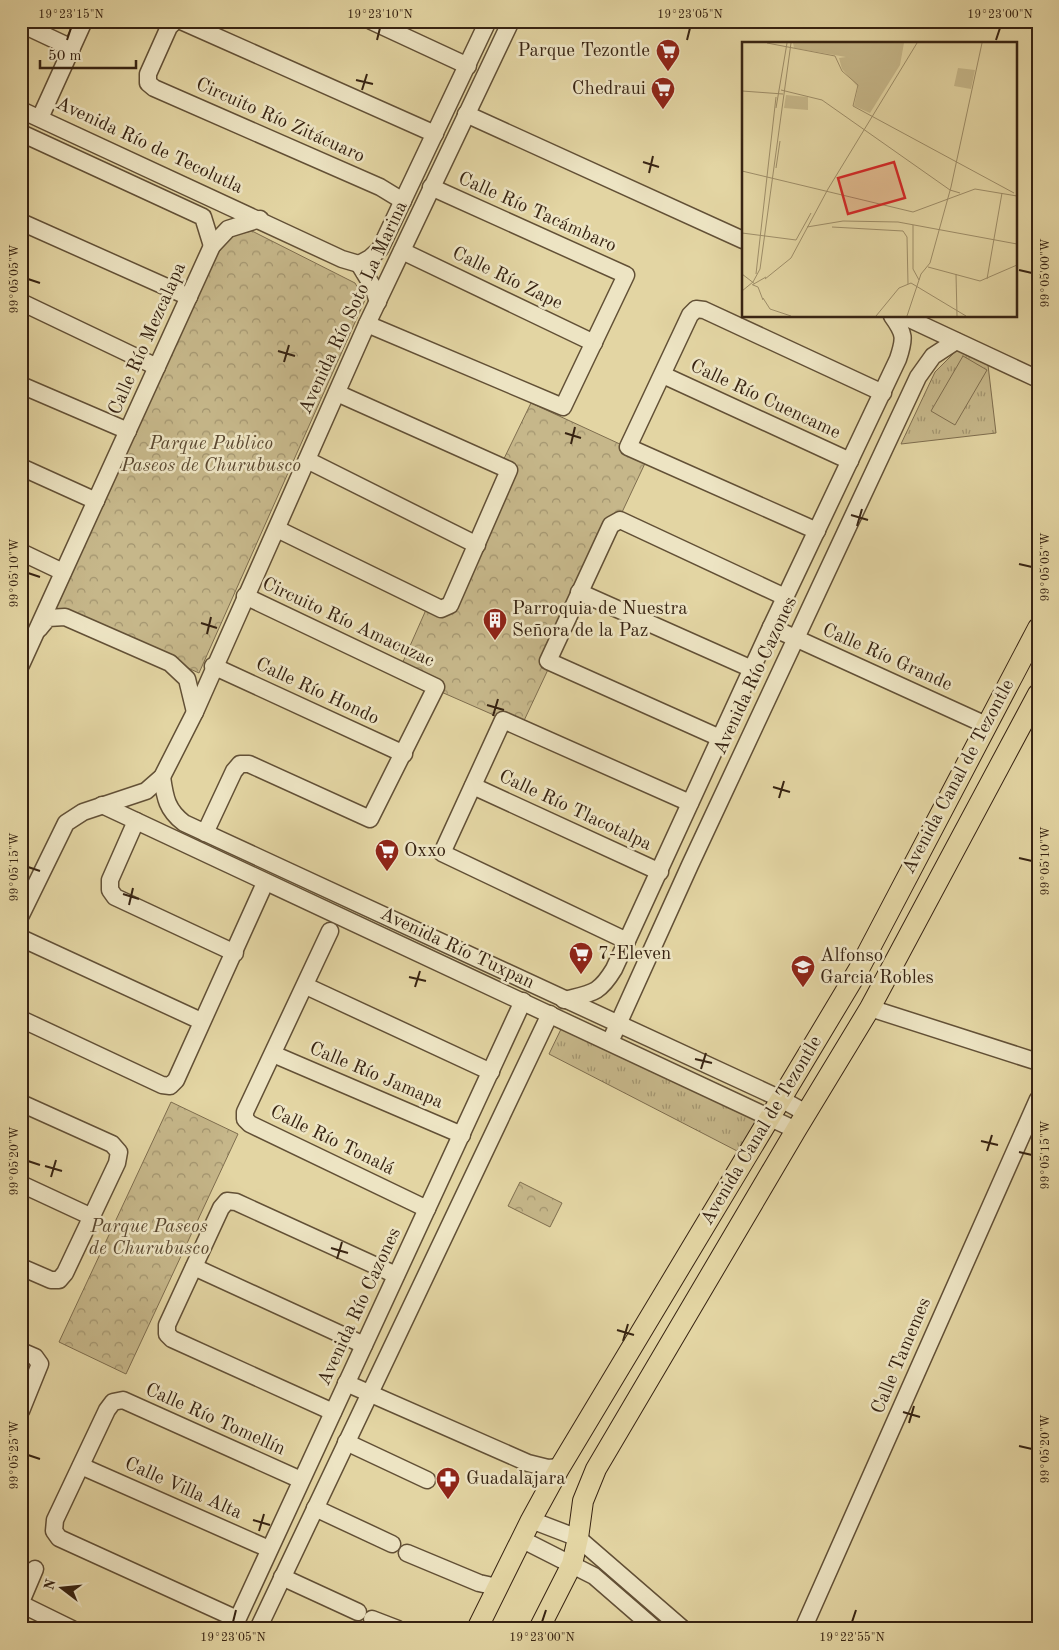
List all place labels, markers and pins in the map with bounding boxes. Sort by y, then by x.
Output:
supermarket icon: Parque Tezontle [655,38,681,72]
place label: Parque Tezontle [517,42,650,61]
supermarket icon: Chedraui [650,76,676,110]
place label: Chedraui [572,80,646,99]
place label: Parroquia de Nuestra Señora de la Paz [512,600,688,641]
building icon: Parroquia de Nuestra Señora de la Paz [482,607,508,641]
supermarket icon: Oxxo [374,838,400,872]
place label: Oxxo [404,842,446,861]
supermarket icon: 7-Eleven [568,941,594,975]
place label: 7-Eleven [598,945,671,964]
place label: Alfonso Garcia Robles [820,947,934,988]
school or university icon: Alfonso Garcia Robles [790,954,816,988]
pharmacy icon: Guadalajara [435,1466,461,1500]
place label: Guadalajara [466,1470,566,1489]

